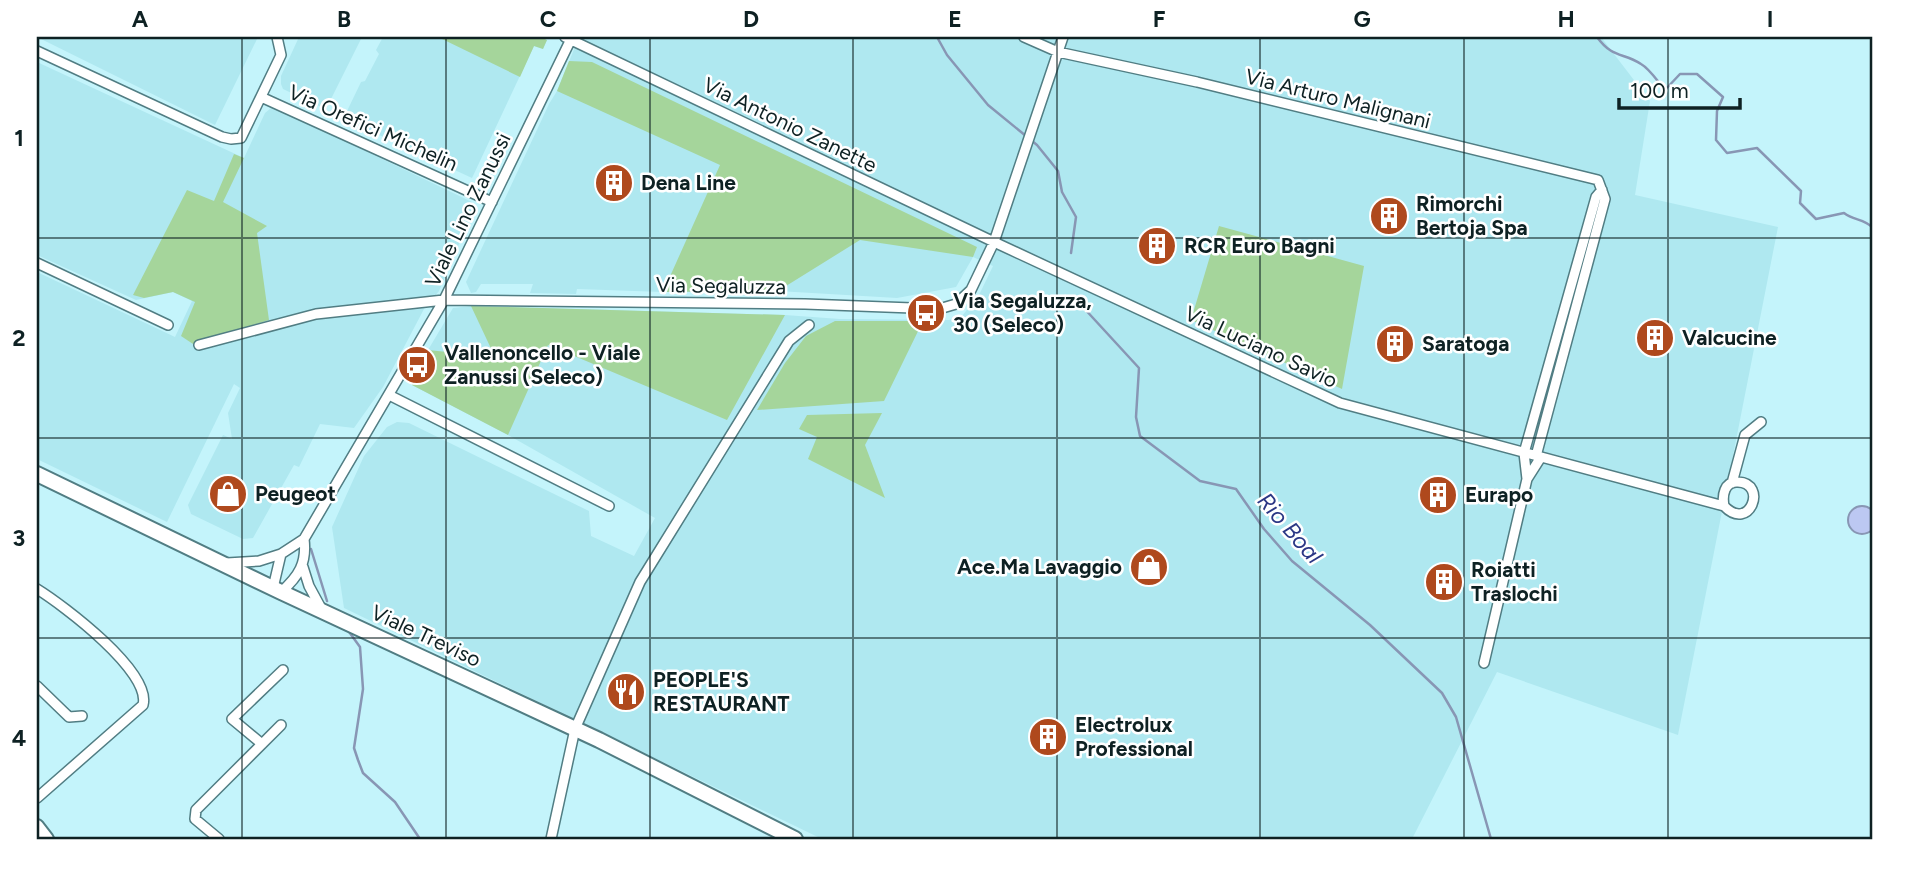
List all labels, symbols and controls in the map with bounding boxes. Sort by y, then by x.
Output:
text: A [132,5,149,33]
text: B [337,5,351,33]
text: C [540,5,557,33]
text: D [743,5,759,33]
text: E [948,5,962,33]
text: F [1153,5,1166,33]
text: G [1353,5,1371,33]
text: H [1557,5,1575,33]
text: I [1767,5,1773,33]
street label: Via Arturo Malignani [1243,63,1433,134]
scale bar [1619,66,1740,110]
street label: Via Antonio Zanette [699,72,881,177]
text: 100 m [1630,78,1689,103]
street label: Via Orefici Michelin [285,79,462,176]
text: 1 [14,124,24,152]
street label: Viale Lino Zanussi [419,129,516,291]
building icon: Dena Line [593,162,635,204]
place label: Dena Line [641,170,736,195]
place label: Rimorchi Bertoja Spa [1416,191,1528,240]
building icon: Rimorchi Bertoja Spa [1368,195,1410,237]
building icon: RCR Euro Bagni [1136,225,1178,267]
place label: RCR Euro Bagni [1184,233,1335,258]
street label: Via Segaluzza [656,272,786,299]
place label: Via Segaluzza, 30 (Seleco) [953,288,1092,337]
bus stop icon: Via Segaluzza, 30 (Seleco) [905,292,947,334]
street label: Via Luciano Savio [1181,300,1341,393]
building icon: Valcucine [1634,317,1676,359]
building icon: Saratoga [1374,323,1416,365]
text: 2 [12,324,26,352]
place label: Valcucine [1682,325,1777,350]
place label: Saratoga [1422,331,1509,356]
place label: Vallenoncello - Viale Zanussi (Seleco) [444,340,641,389]
bus stop icon: Vallenoncello - Viale Zanussi (Seleco) [396,344,438,386]
shop icon: Peugeot [207,473,249,515]
building icon: Eurapo [1417,474,1459,516]
place label: Peugeot [255,481,336,506]
place label: Eurapo [1465,482,1533,507]
water label: Rio Boal [1252,487,1329,570]
text: 3 [13,524,25,552]
shop icon: Ace.Ma Lavaggio [1128,546,1170,588]
place label: Ace.Ma Lavaggio [957,554,1122,579]
place label: Roiatti Traslochi [1471,557,1558,606]
building icon: Roiatti Traslochi [1423,561,1465,603]
street label: Viale Treviso [367,599,485,672]
place label: PEOPLE'S RESTAURANT [653,667,790,716]
restaurant icon: PEOPLE'S RESTAURANT [605,671,647,713]
place label: Electrolux Professional [1075,712,1193,761]
building icon: Electrolux Professional [1027,716,1069,758]
text: 4 [12,724,26,752]

